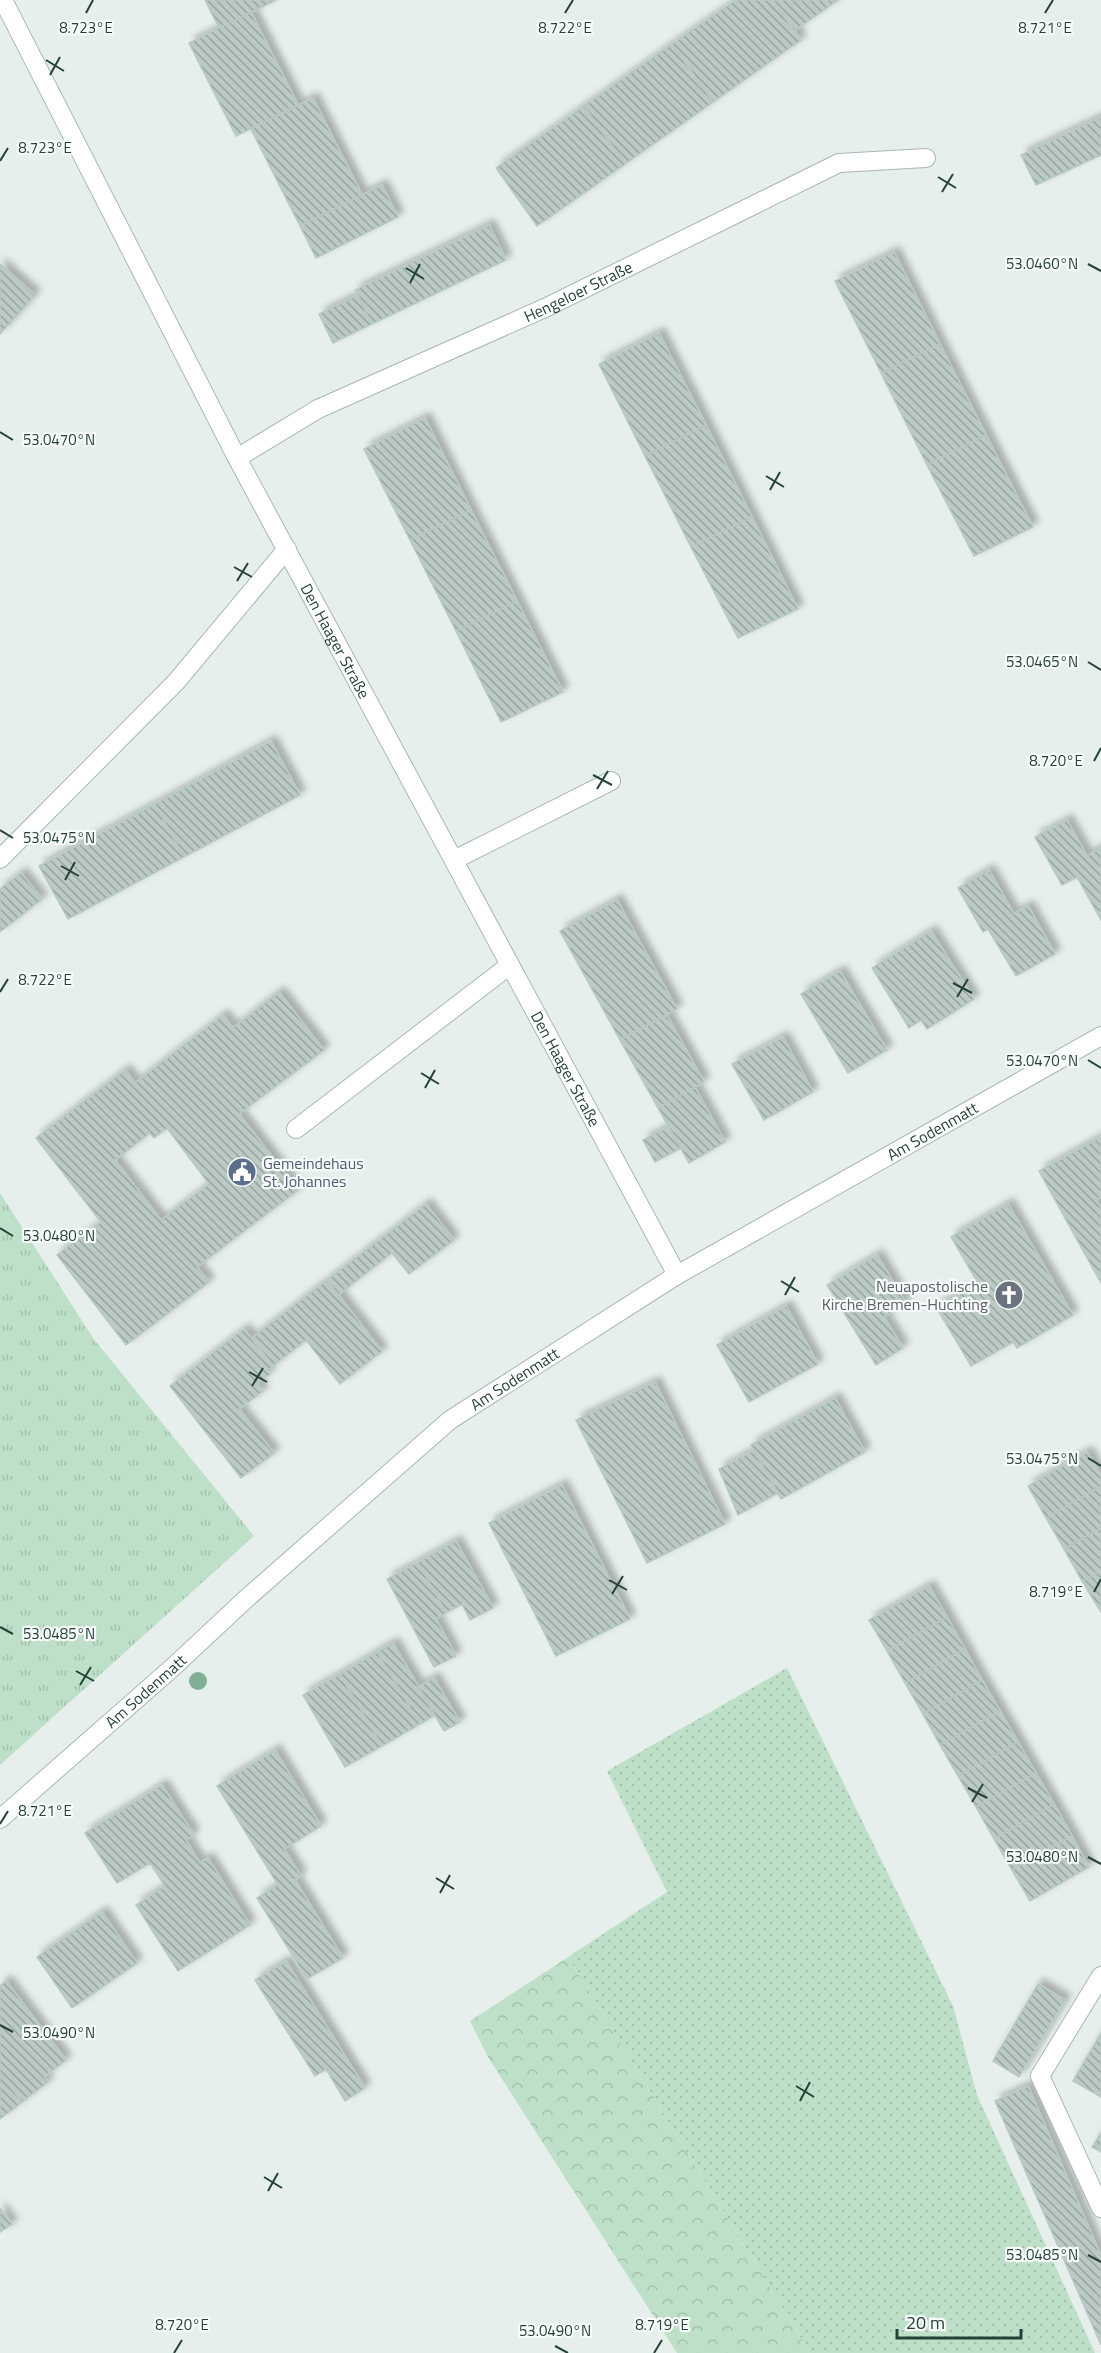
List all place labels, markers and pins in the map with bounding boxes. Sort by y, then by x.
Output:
place label: Gemeindehaus St. Johannes [263,1151,364,1193]
public building icon: Gemeindehaus St. Johannes [226,1156,258,1188]
place label: Neuapostolische Kirche Bremen-Huchting [822,1274,988,1316]
church icon: Neuapostolische Kirche Bremen-Huchting [993,1279,1025,1311]

